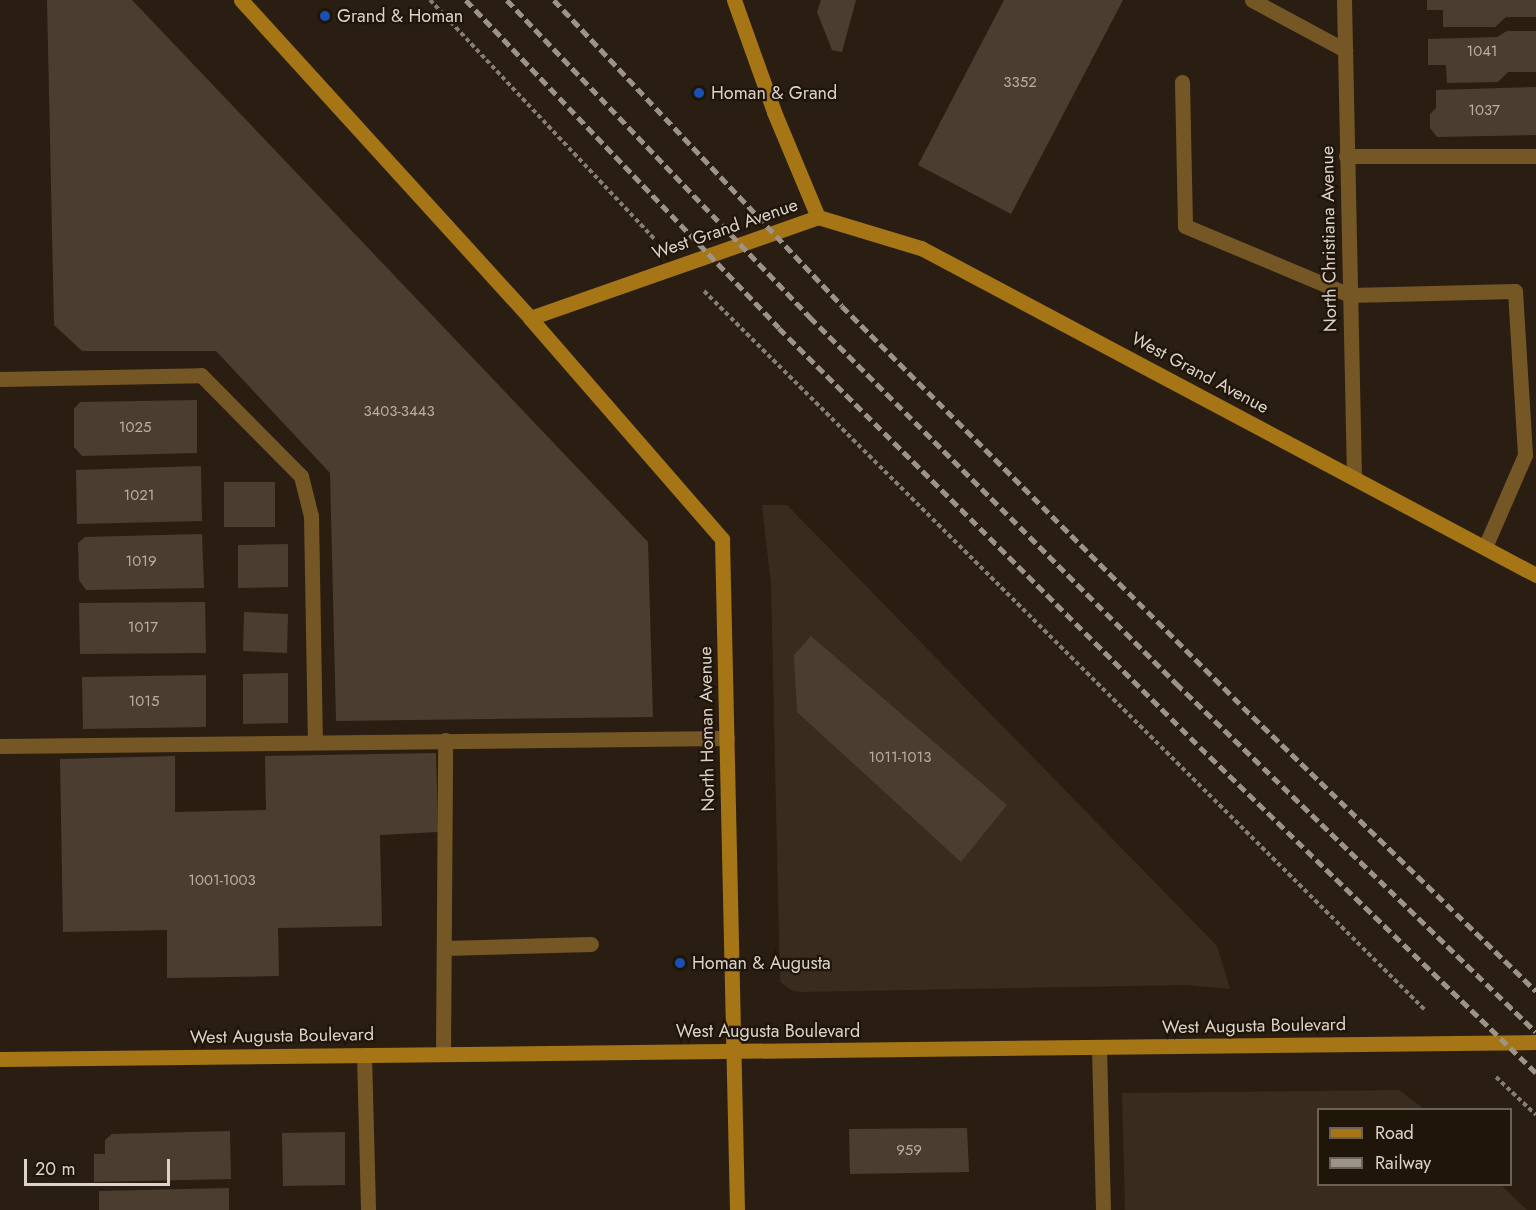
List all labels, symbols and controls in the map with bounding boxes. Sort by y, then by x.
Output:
place label: Grand & Homan [337,5,463,27]
marker: Grand & Homan [318,9,332,23]
house number: 1041 [1466,43,1498,61]
house number: 3352 [1003,74,1037,92]
place label: Homan & Grand [711,82,837,104]
marker: Homan & Grand [692,86,706,100]
house number: 1037 [1468,102,1500,120]
street label: North Christiana Avenue [1317,146,1341,332]
street label: West Grand Avenue [649,194,801,264]
street label: West Grand Avenue [1128,328,1272,418]
house number: 3403-3443 [363,403,435,421]
house number: 1025 [119,419,151,437]
house number: 1021 [123,487,155,505]
house number: 1019 [125,553,157,571]
house number: 1017 [128,619,158,637]
street label: North Homan Avenue [695,646,719,812]
house number: 1015 [129,693,159,711]
house number: 1011-1013 [868,749,932,767]
house number: 1001-1003 [188,872,256,890]
place label: Homan & Augusta [692,952,831,974]
marker: Homan & Augusta [673,956,687,970]
street label: West Augusta Boulevard [1162,1014,1346,1038]
street label: West Augusta Boulevard [676,1020,860,1042]
street label: West Augusta Boulevard [190,1024,374,1048]
legend [1317,1108,1512,1186]
text: Road [1375,1120,1414,1146]
house number: 959 [896,1142,922,1160]
scale bar [27,1147,172,1185]
text: Railway [1375,1150,1431,1176]
text: 20 m [35,1156,75,1182]

